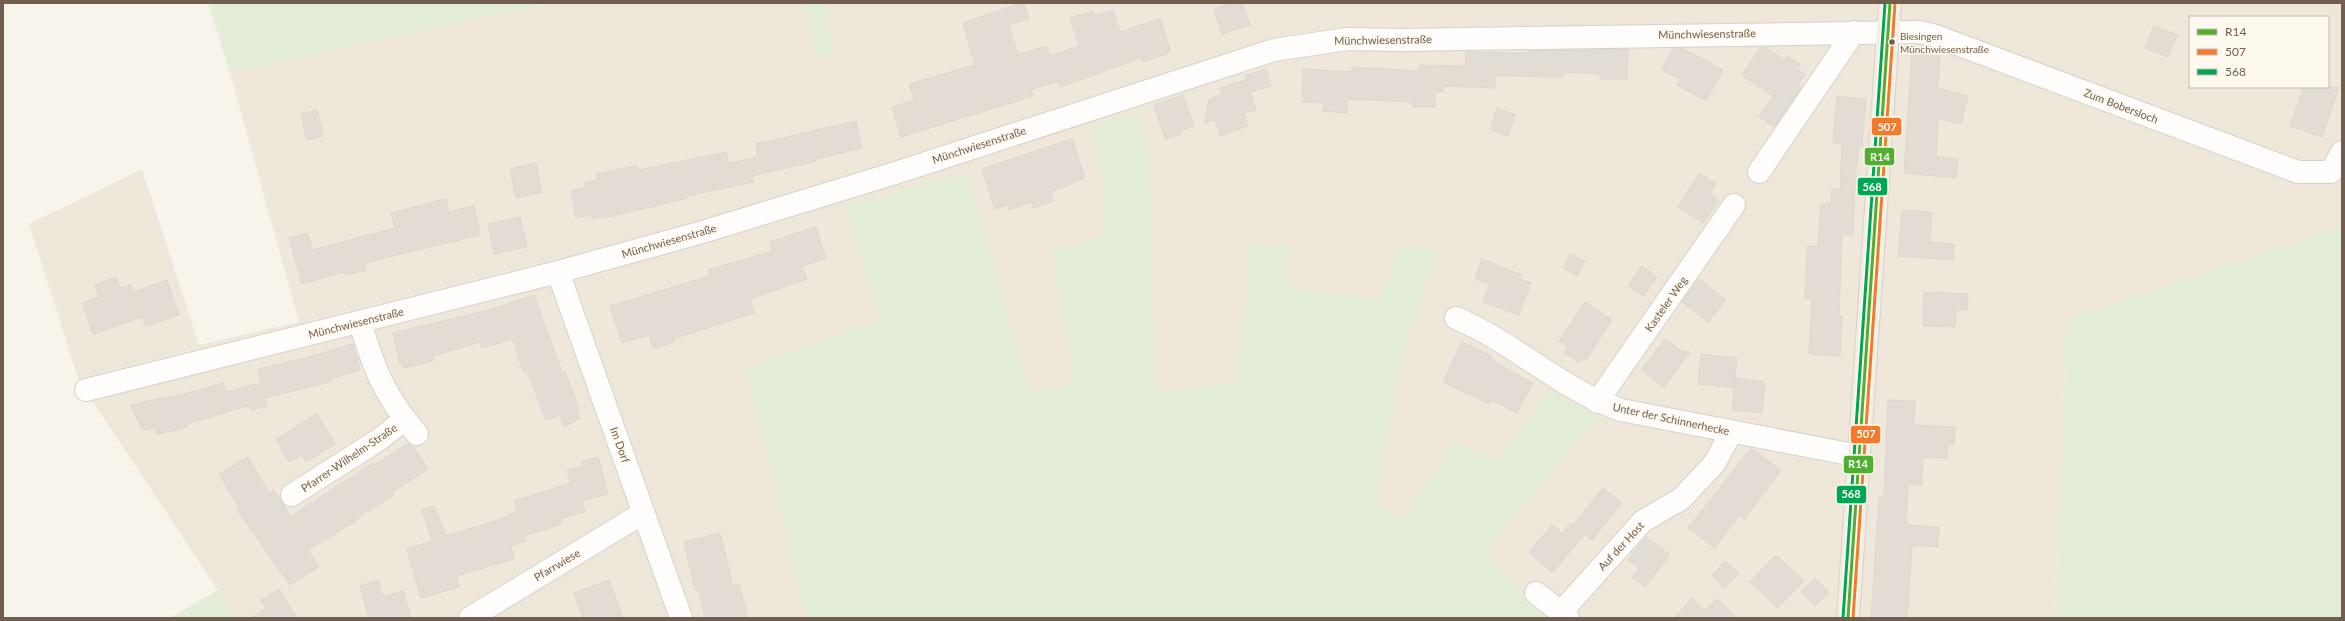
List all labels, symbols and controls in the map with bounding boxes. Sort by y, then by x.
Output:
legend [2189,16,2329,88]
text: R14 [2225,24,2246,39]
street label: Münchwiesenstraße [1658,26,1756,41]
place label: Biesingen Münchwiesenstraße [1900,30,1989,55]
street label: Münchwiesenstraße [1334,32,1432,47]
marker: Biesingen Münchwiesenstraße [1887,37,1897,47]
text: 507 [2225,44,2246,59]
text: 568 [2225,64,2246,79]
street label: Zum Bobersloch [2082,85,2160,126]
line badge: 507 [1871,117,1902,136]
text: 507 [1877,120,1897,133]
street label: Münchwiesenstraße [930,123,1028,166]
line badge: R14 [1864,147,1895,166]
text: R14 [1870,150,1891,163]
line badge: 568 [1857,177,1888,196]
text: 568 [1862,180,1882,193]
street label: Münchwiesenstraße [620,221,718,260]
street label: Kasteler Weg [1642,273,1690,334]
street label: Münchwiesenstraße [307,304,405,341]
street label: Unter der Schinnerhecke [1611,400,1731,437]
street label: Pfarrer-Wilhelm-Straße [298,421,399,494]
street label: Im Dorf [608,425,633,465]
line badge: 507 [1850,425,1881,444]
text: 507 [1856,427,1876,440]
line badge: R14 [1843,455,1874,474]
text: R14 [1848,457,1869,470]
line badge: 568 [1836,485,1867,504]
text: 568 [1841,487,1861,500]
street label: Auf der Host [1595,519,1646,573]
street label: Pfarrwiese [531,546,582,583]

